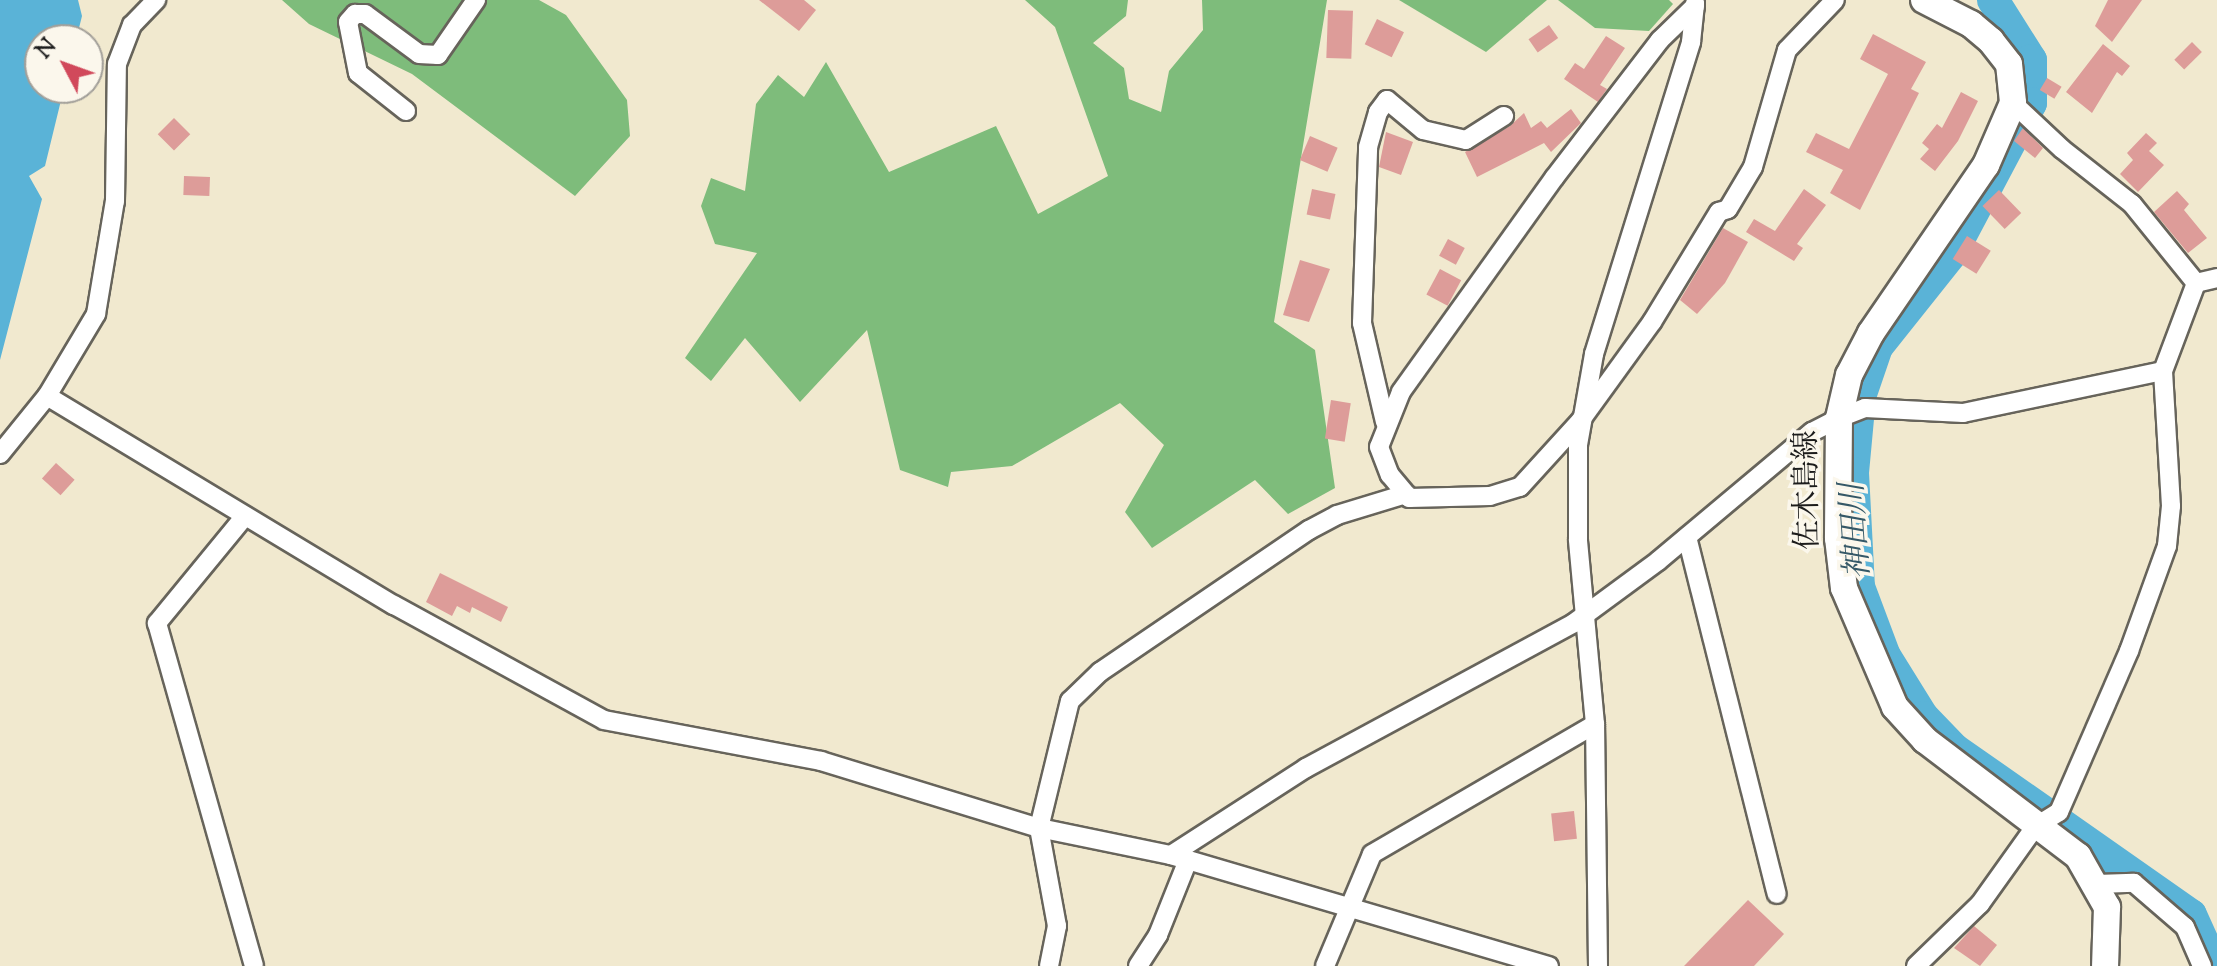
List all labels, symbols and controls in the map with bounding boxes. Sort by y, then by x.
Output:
north arrow [24,24,104,104]
text: N [30,32,65,67]
street label: 佐木島線 [1790,430,1828,550]
water label: 神田川 [1834,482,1880,580]

